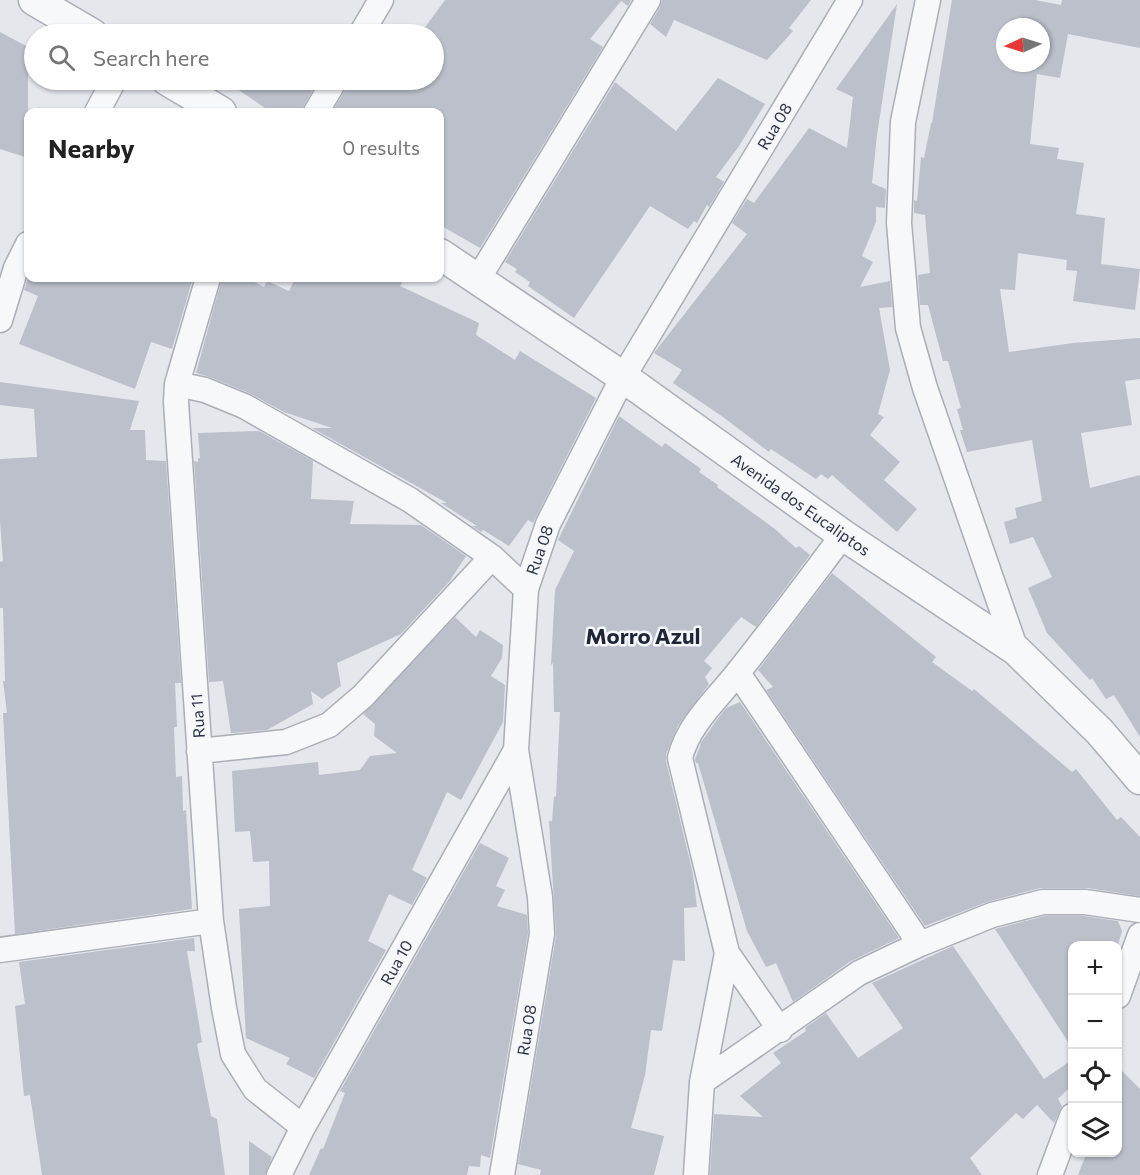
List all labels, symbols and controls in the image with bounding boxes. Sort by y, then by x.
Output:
north arrow [996,18,1050,72]
search box [24,24,444,90]
icon: search [45,41,78,74]
text: Search here [93,44,209,71]
street label: Rua 08 [753,99,795,153]
text: Nearby [48,132,135,163]
text: 0 results [342,135,420,159]
street label: Avenida dos Eucaliptos [728,449,874,559]
street label: Rua 08 [522,523,556,577]
district label: Morro Azul [585,622,701,649]
street label: Rua 11 [186,693,208,739]
street label: Rua 10 [376,936,416,988]
map controls [1068,941,1122,1157]
button: + [1068,941,1122,995]
button: − [1068,995,1122,1049]
street label: Rua 08 [513,1003,539,1057]
button: locate [1068,1049,1122,1103]
button: layers [1068,1103,1122,1157]

